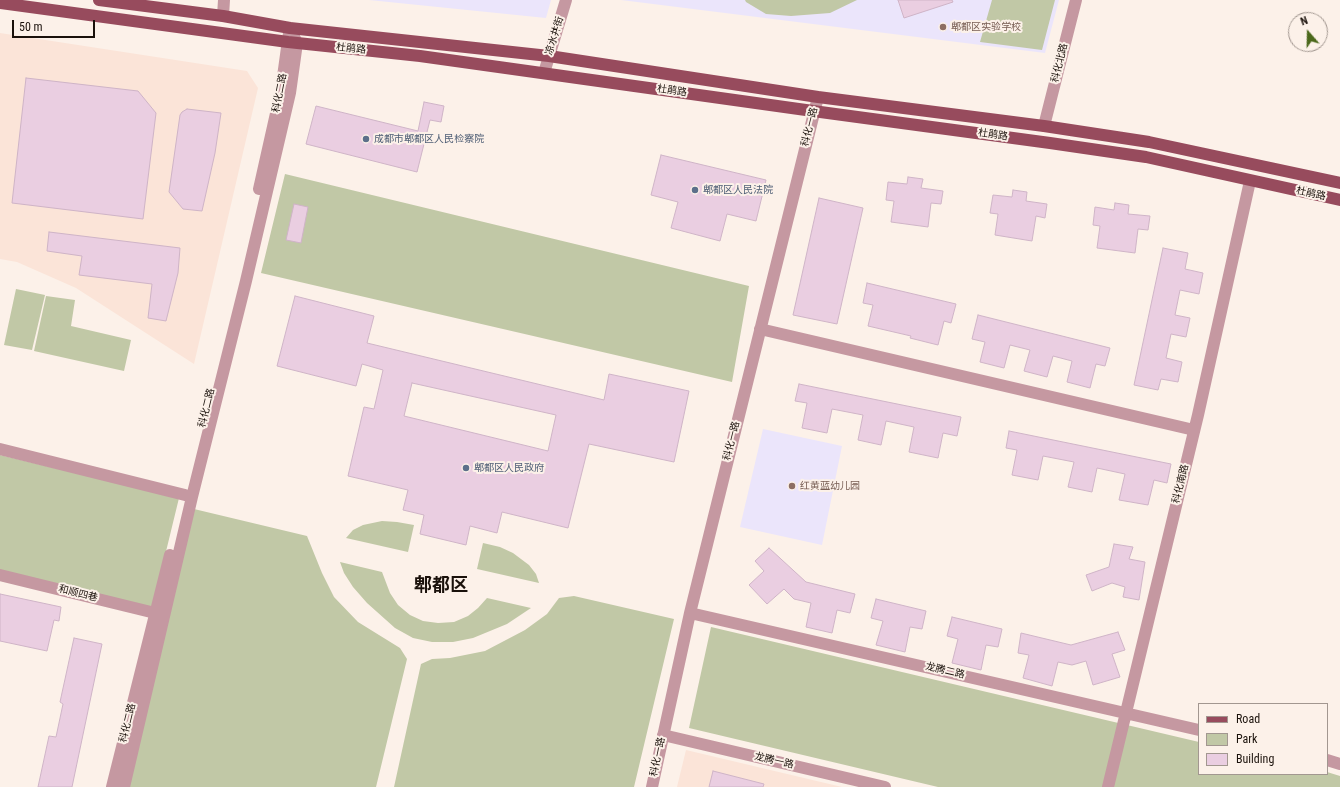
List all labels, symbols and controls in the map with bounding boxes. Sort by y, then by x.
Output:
scale bar [14,12,97,38]
north arrow [1288,12,1328,52]
text: N [1299,14,1309,28]
street label: 凉水井街 [543,15,567,57]
text: 50 m [19,20,43,34]
place label: 郫都区实验学校 [951,21,1021,33]
marker: 郫都区实验学校 [938,22,948,32]
street label: 杜鹃路 [335,41,367,57]
street label: 科化北路 [1049,42,1071,84]
street label: 科化二路 [270,72,290,114]
street label: 杜鹃路 [656,83,688,99]
street label: 科化一路 [799,106,821,148]
street label: 杜鹃路 [977,127,1009,143]
place label: 成都市郫都区人民检察院 [374,133,484,145]
marker: 成都市郫都区人民检察院 [361,134,371,144]
place label: 郫都区人民法院 [703,184,773,196]
marker: 郫都区人民法院 [690,185,700,195]
street label: 杜鹃路 [1295,185,1327,203]
street label: 科化二路 [196,387,218,429]
street label: 科化一路 [721,420,743,462]
place label: 郫都区人民政府 [474,462,544,474]
marker: 郫都区人民政府 [461,463,471,473]
street label: 科化南路 [1170,463,1192,505]
place label: 红黄蓝幼儿园 [800,480,860,492]
marker: 红黄蓝幼儿园 [787,481,797,491]
district label: 郫都区 [414,575,468,597]
street label: 和顺四巷 [57,583,99,605]
street label: 龙腾二路 [924,661,966,681]
street label: 科化二路 [117,702,139,744]
legend [1198,703,1328,775]
text: Road [1236,712,1260,726]
text: Park [1236,732,1257,746]
street label: 科化一路 [648,736,668,778]
street label: 龙腾一路 [753,751,795,771]
text: Building [1236,752,1274,766]

